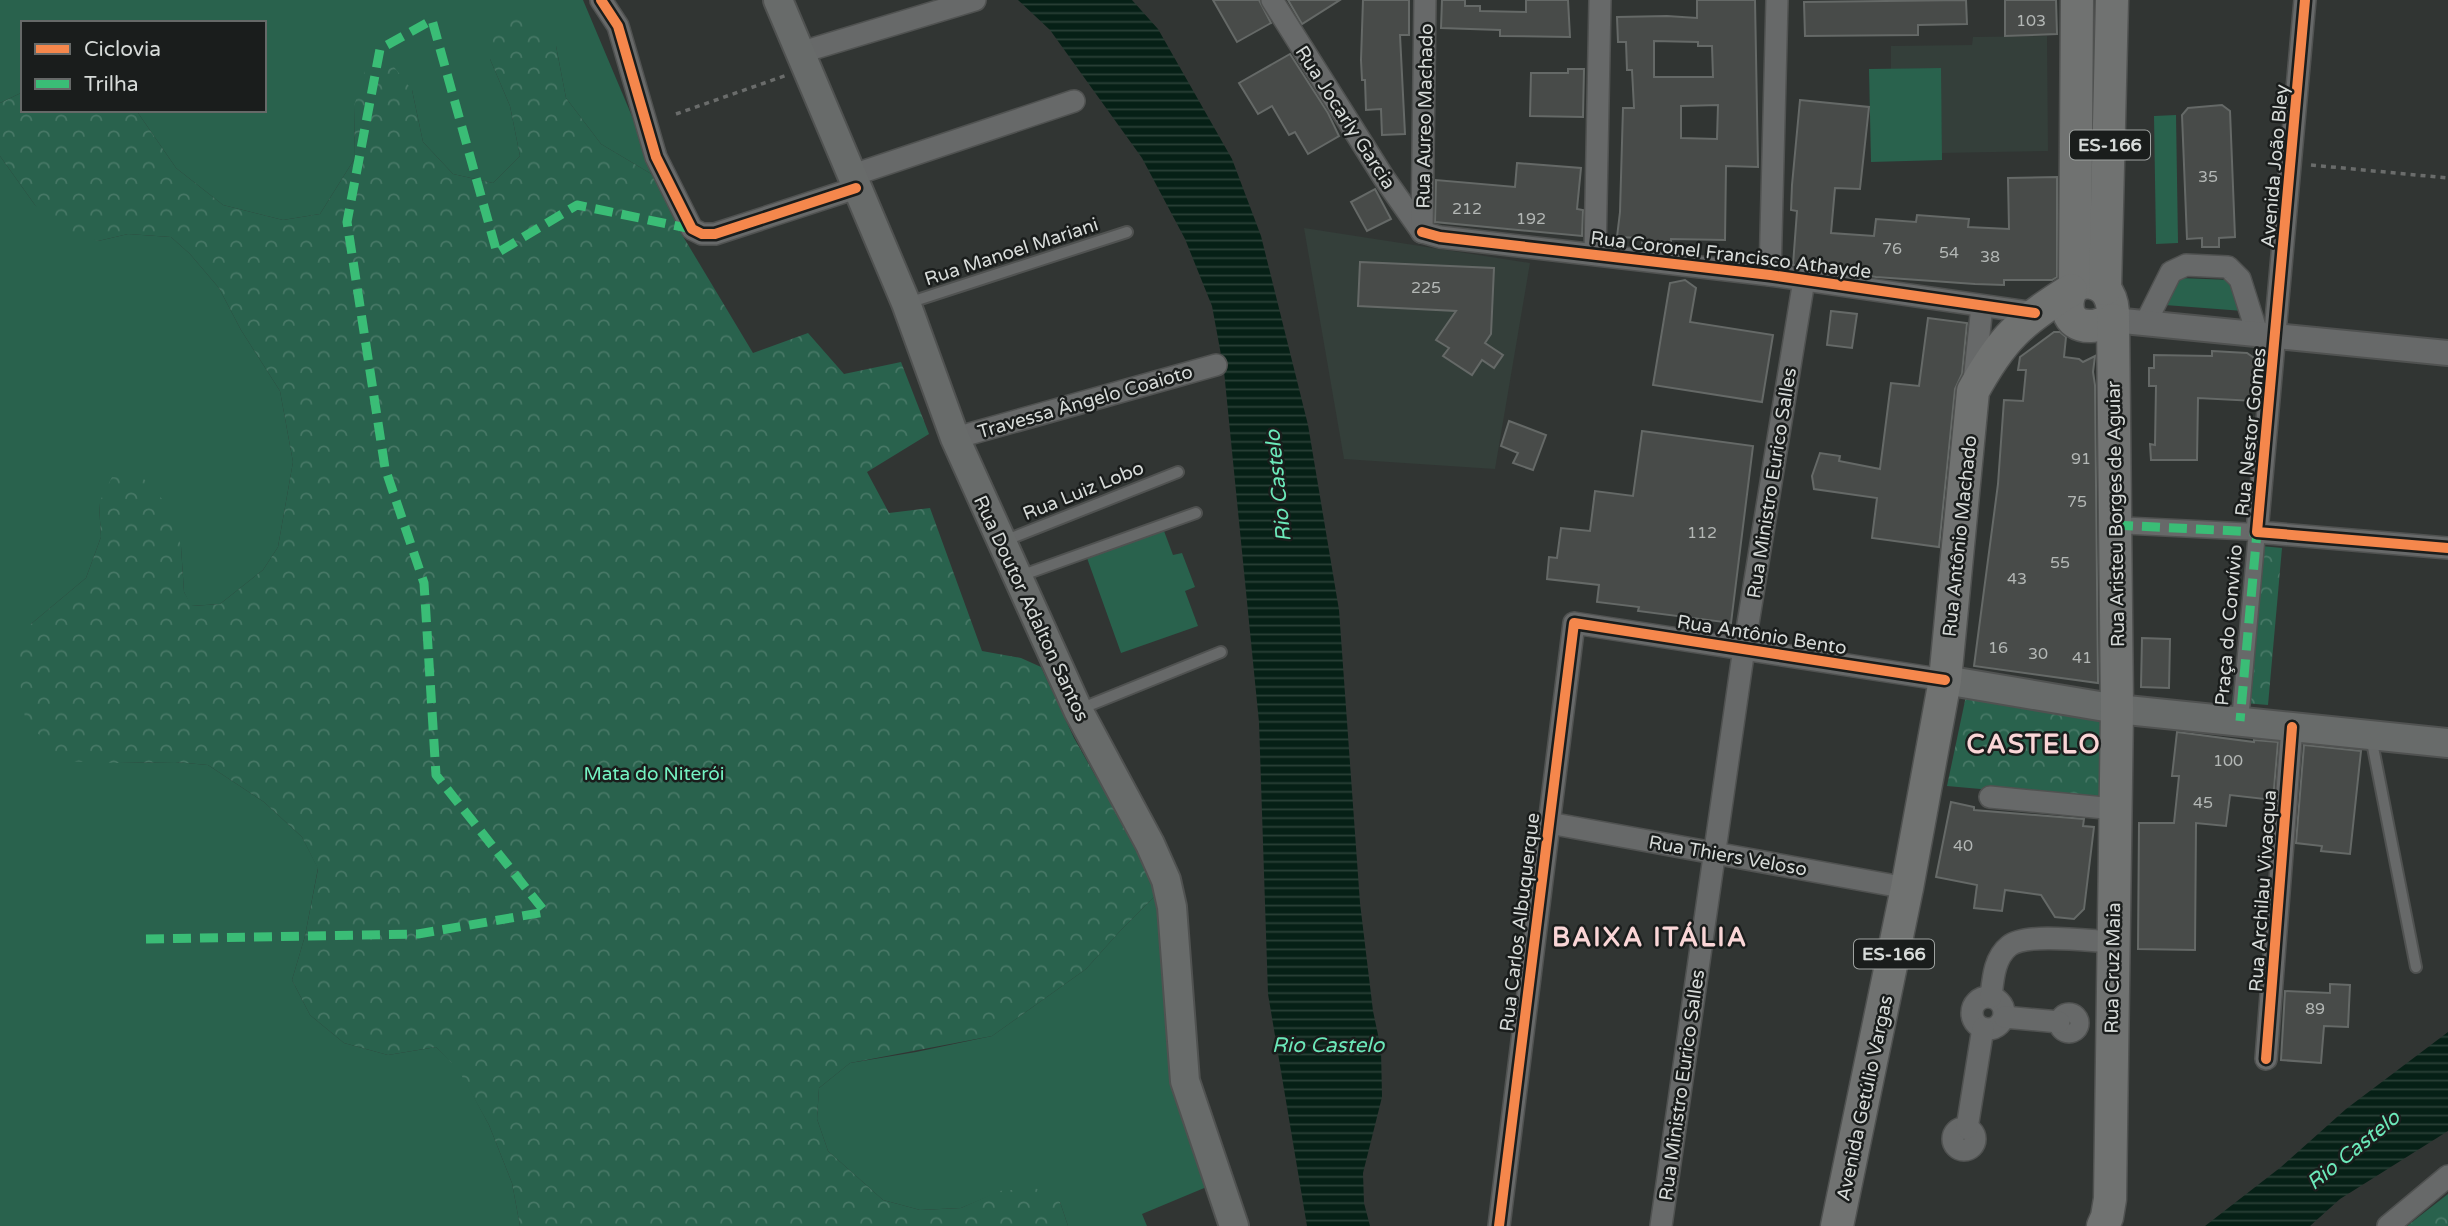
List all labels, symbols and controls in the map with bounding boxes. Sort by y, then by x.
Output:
house number: 103 [2016,11,2046,31]
legend [21,21,266,112]
street label: Rua Aureo Machado [1412,23,1438,209]
text: Ciclovia [84,37,161,62]
street label: Rua Jocarly Garcia [1291,42,1400,193]
text: Trilha [84,72,139,97]
street label: Avenida João Bley [2257,83,2293,249]
road number: ES-166 [2070,130,2150,160]
house number: 35 [2198,167,2218,187]
house number: 212 [1452,199,1482,219]
house number: 192 [1516,209,1546,229]
street label: Rua Manoel Mariani [922,213,1101,290]
street label: Rua Coronel Francisco Athayde [1589,227,1873,283]
house number: 76 [1882,239,1902,259]
house number: 54 [1939,243,1959,263]
house number: 38 [1980,247,2000,267]
house number: 225 [1411,278,1441,298]
street label: Rua Nestor Gomes [2231,347,2271,518]
street label: Travessa Ângelo Coaioto [975,361,1195,443]
street label: Rua Ministro Eurico Salles [1743,366,1801,600]
street label: Rua Aristeu Borges de Aguiar [2103,380,2129,647]
water label: Rio Castelo [1260,427,1297,543]
street label: Rua Antônio Machado [1938,434,1982,638]
house number: 91 [2071,449,2091,469]
street label: Rua Luiz Lobo [1020,457,1147,525]
street label: Rua Doutor Adalton Santos [969,492,1093,725]
house number: 75 [2067,492,2087,512]
house number: 112 [1687,523,1717,543]
street label: Praça do Convívio [2211,544,2247,707]
house number: 55 [2050,553,2070,573]
house number: 43 [2007,569,2027,589]
street label: Rua Antônio Bento [1675,611,1848,659]
house number: 16 [1988,638,2008,658]
house number: 30 [2028,644,2048,664]
house number: 41 [2072,648,2092,668]
district label: CASTELO [1966,729,2102,760]
house number: 100 [2213,751,2243,771]
park label: Mata do Niterói [583,763,725,785]
street label: Rua Archilau Vivacqua [2245,789,2281,993]
house number: 45 [2193,793,2213,813]
street label: Rua Carlos Albuquerque [1496,812,1544,1033]
street label: Rua Thiers Veloso [1647,831,1809,881]
house number: 40 [1953,836,1973,856]
street label: Rua Cruz Maia [2101,902,2125,1034]
district label: BAIXA ITÁLIA [1552,921,1748,953]
road number: ES-166 [1854,939,1934,968]
street label: Rua Ministro Eurico Salles [1655,968,1709,1202]
street label: Avenida Getúlio Vargas [1832,993,1898,1203]
house number: 89 [2305,999,2325,1019]
water label: Rio Castelo [1272,1033,1386,1058]
water label: Rio Castelo [2302,1104,2406,1196]

